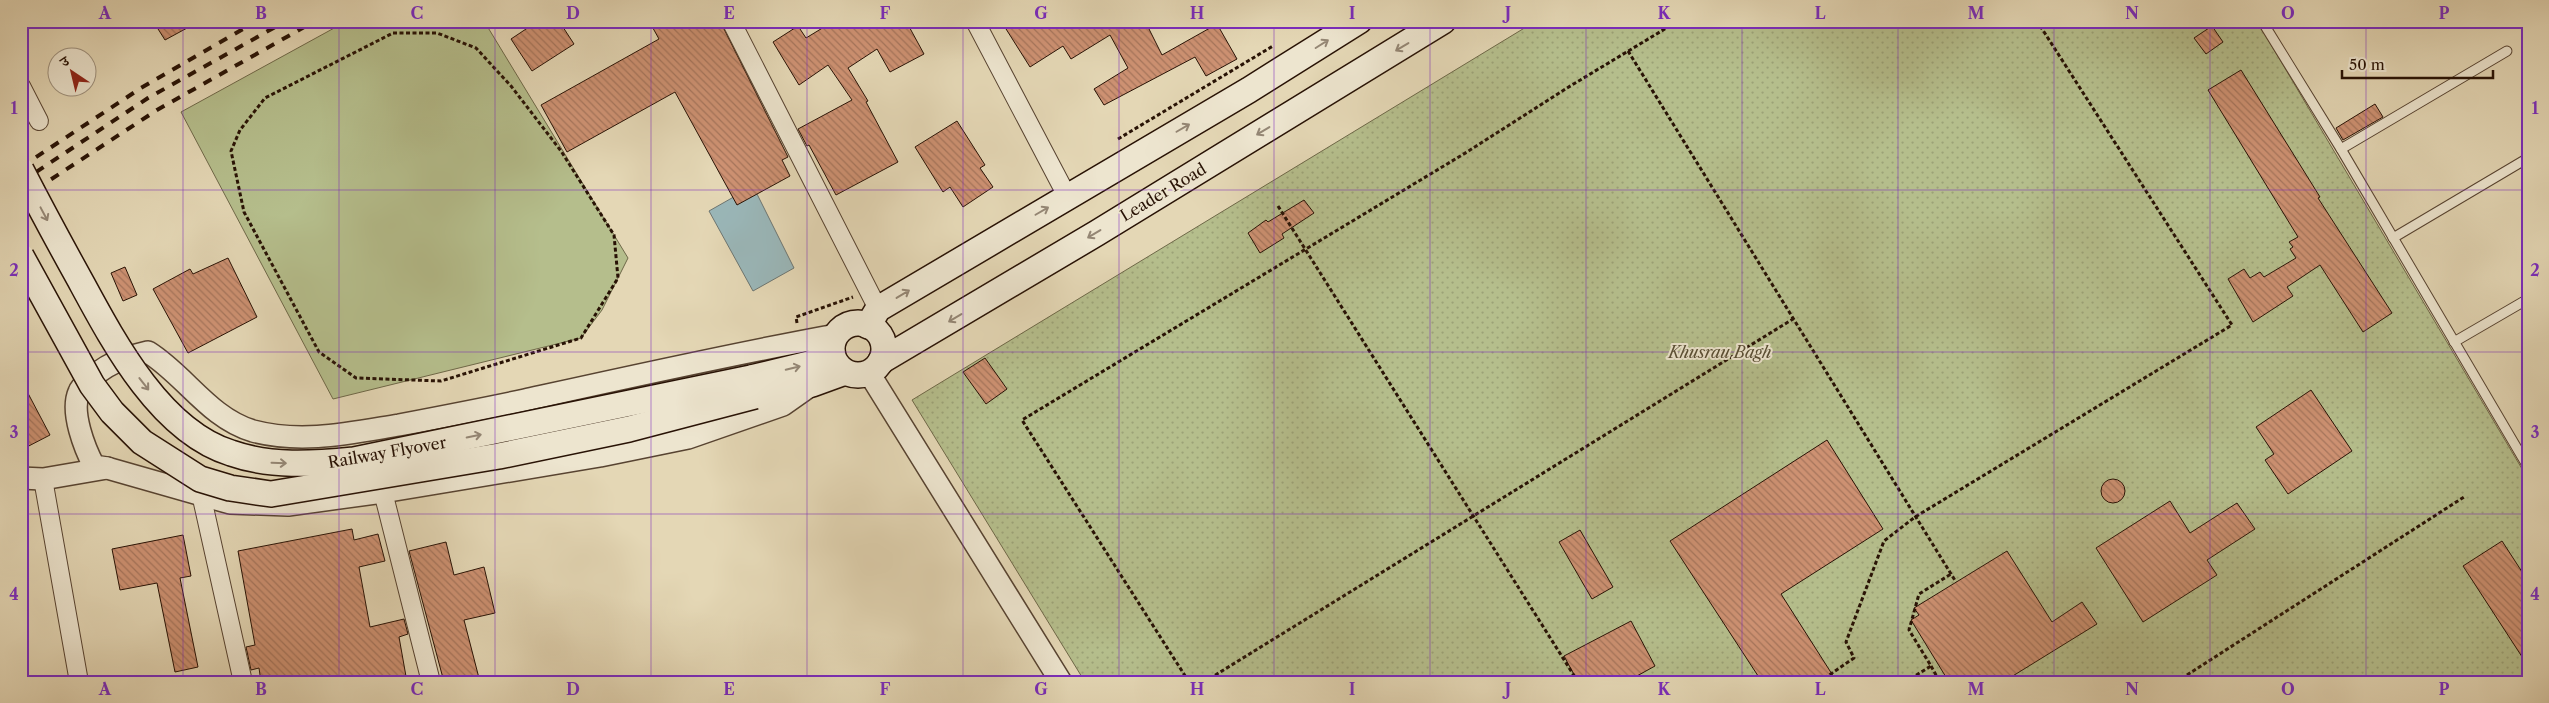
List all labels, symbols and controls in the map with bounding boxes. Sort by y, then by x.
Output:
text: A [98,3,112,23]
text: B [255,3,267,23]
text: C [411,3,423,23]
text: D [566,3,580,23]
text: E [723,3,735,23]
text: F [880,3,891,23]
text: G [1034,3,1048,23]
text: H [1190,3,1204,23]
text: I [1349,3,1356,23]
text: J [1502,3,1511,23]
text: K [1658,3,1672,23]
text: L [1814,3,1826,23]
text: M [1968,3,1985,23]
text: N [2125,3,2139,23]
text: O [2281,3,2295,23]
text: P [2439,3,2450,23]
one-way arrow [1314,39,1328,49]
one-way arrow [1395,42,1409,52]
north arrow [48,48,98,98]
scale bar [2342,48,2493,80]
text: उ [56,51,73,71]
text: 50 m [2349,55,2385,74]
text: 1 [10,98,18,118]
text: 1 [2531,98,2539,118]
one-way arrow [1175,123,1189,133]
one-way arrow [1257,127,1271,137]
street label: Leader Road [1116,158,1210,226]
one-way arrow [1035,205,1049,215]
one-way arrow [39,206,49,221]
one-way arrow [1088,230,1102,240]
text: 2 [9,260,19,280]
text: 2 [2530,260,2540,280]
one-way arrow [895,288,909,298]
one-way arrow [949,313,963,323]
park label: Khusrau Bagh [1667,342,1771,362]
one-way arrow [784,363,800,372]
one-way arrow [138,377,149,390]
text: 3 [9,422,19,442]
text: 3 [2530,422,2540,442]
one-way arrow [465,430,481,440]
street label: Railway Flyover [326,432,448,472]
one-way arrow [270,458,287,468]
text: 4 [9,584,19,604]
text: 4 [2530,584,2540,604]
text: A [98,679,112,699]
text: B [255,679,267,699]
text: C [411,679,423,699]
text: D [566,679,580,699]
text: E [723,679,735,699]
text: F [880,679,891,699]
text: G [1034,679,1048,699]
text: H [1190,679,1204,699]
text: I [1349,679,1356,699]
text: J [1502,679,1511,699]
text: K [1658,679,1672,699]
text: L [1814,679,1826,699]
text: M [1968,679,1985,699]
text: N [2125,679,2139,699]
text: O [2281,679,2295,699]
text: P [2439,679,2450,699]

